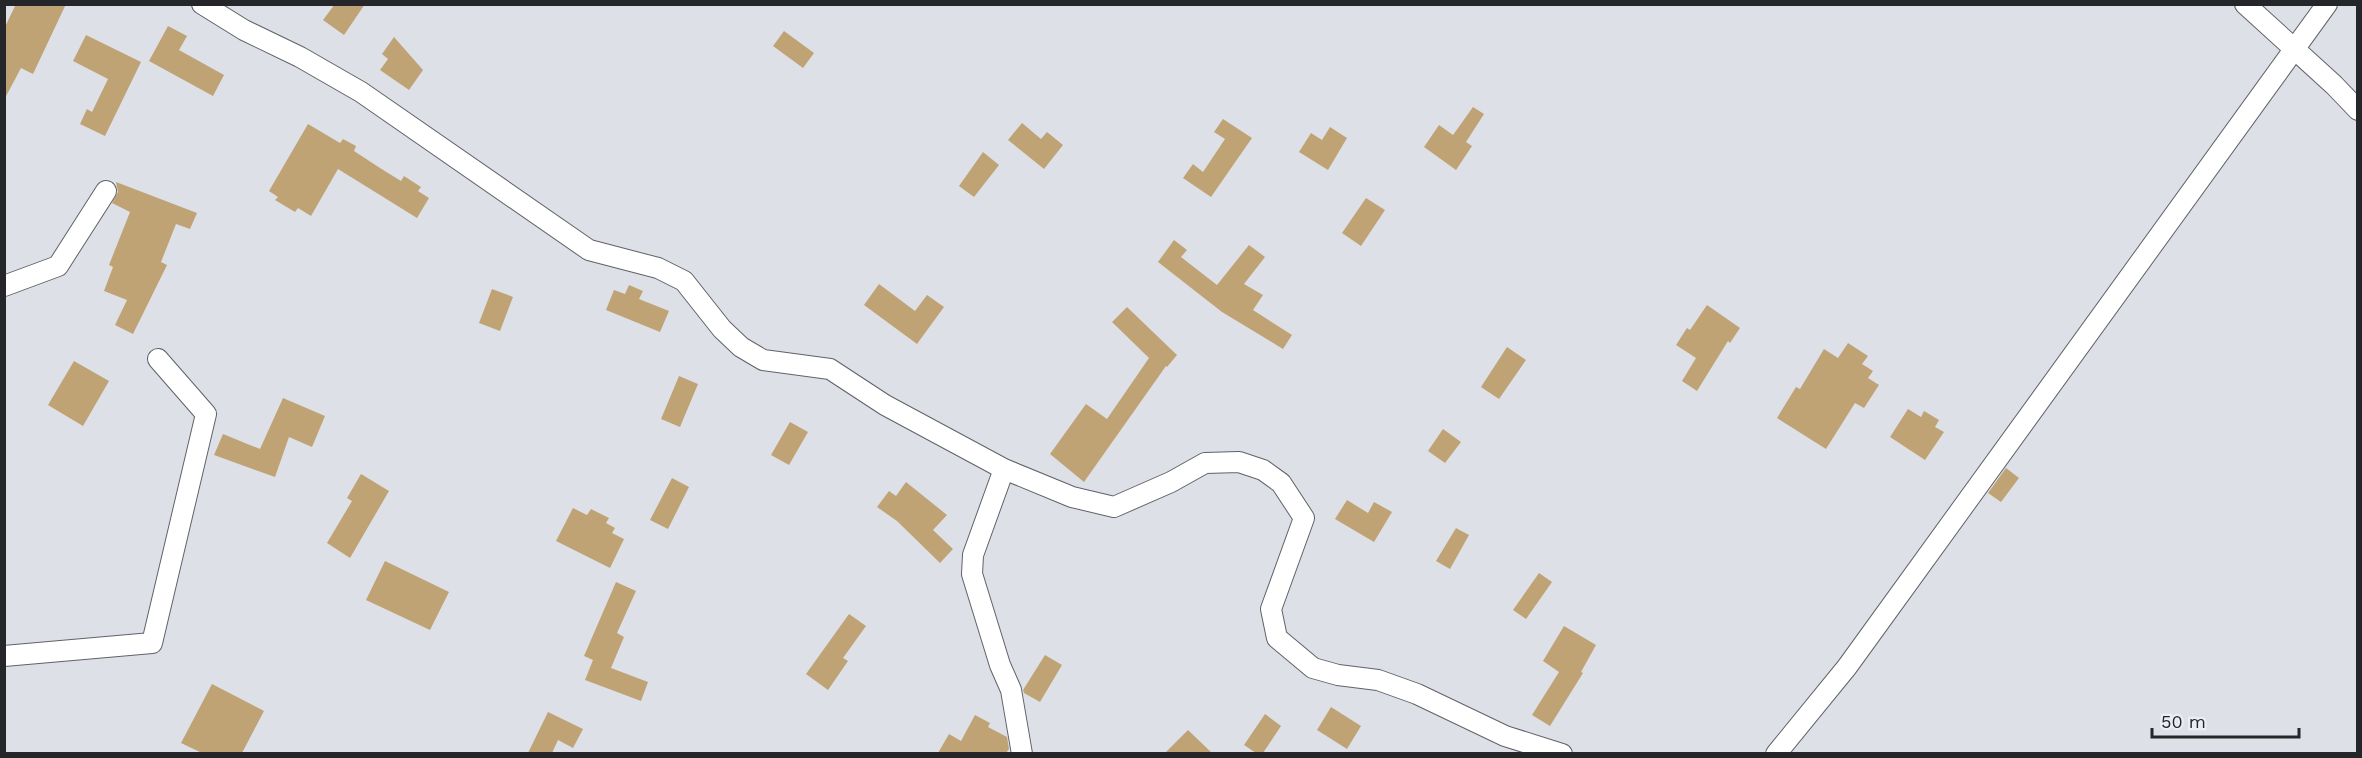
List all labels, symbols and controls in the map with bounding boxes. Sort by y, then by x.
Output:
scale bar [2152,701,2299,739]
text: 50 m [2161,711,2206,732]

